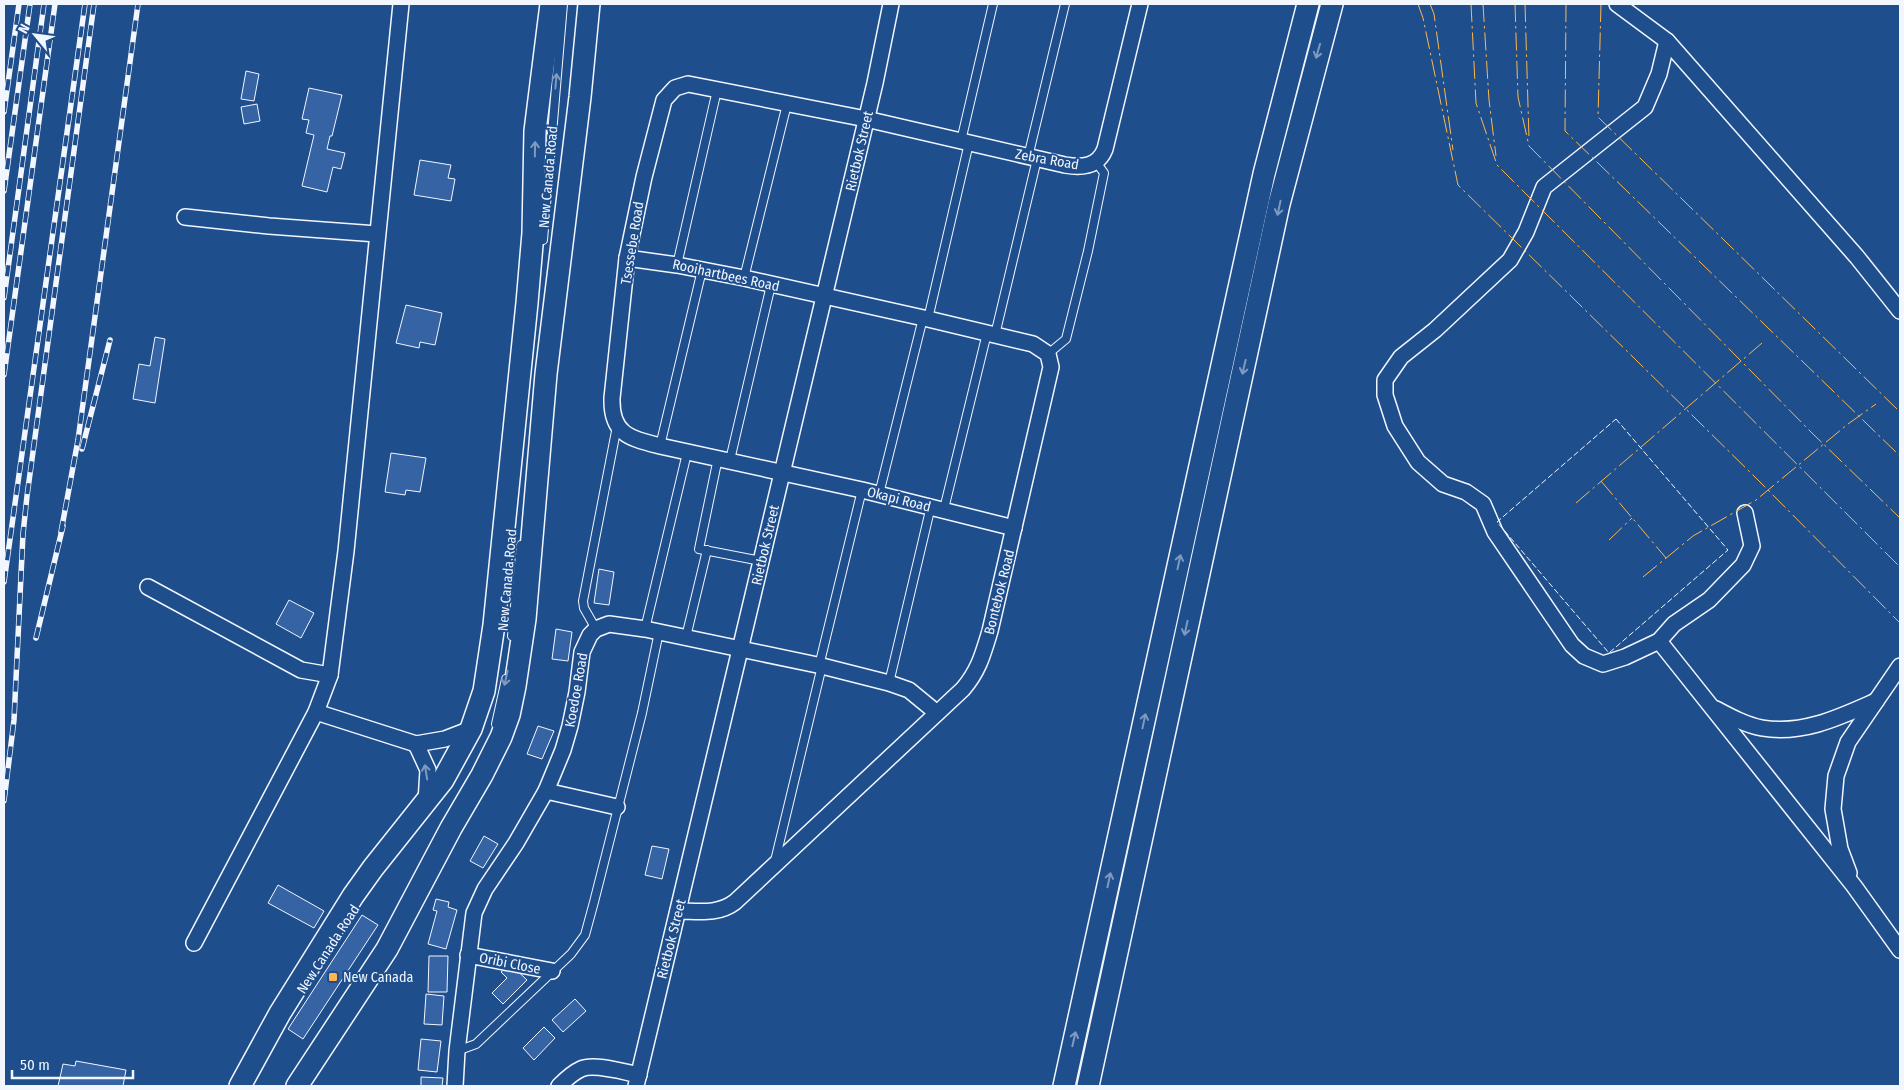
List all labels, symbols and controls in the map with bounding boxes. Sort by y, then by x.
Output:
north arrow [10,10,60,60]
text: N [15,21,34,37]
one-way arrow [1313,42,1323,58]
one-way arrow [552,73,561,89]
street label: Rietbok Street [842,109,877,193]
street label: New Canada Road [536,125,561,229]
one-way arrow [530,141,540,158]
street label: Zebra Road [1014,146,1080,173]
street label: Tsessebe Road [618,200,647,286]
one-way arrow [1273,200,1283,216]
street label: Rooihartbees Road [671,256,781,295]
one-way arrow [1239,359,1248,375]
street label: Okapi Road [865,483,933,516]
street label: Rietbok Street [748,503,783,587]
street label: New Canada Road [495,528,520,632]
street label: Bontebok Road [981,548,1018,637]
one-way arrow [1174,555,1184,571]
one-way arrow [1181,620,1190,636]
street label: Koedoe Road [562,651,591,729]
one-way arrow [501,670,510,686]
one-way arrow [1140,714,1149,730]
one-way arrow [421,764,431,780]
one-way arrow [1105,872,1114,888]
street label: Rietbok Street [653,897,690,981]
street label: New Canada Road [293,902,363,997]
street label: Oribi Close [478,949,542,978]
place label: New Canada [343,969,413,986]
marker: New Canada [327,971,339,983]
one-way arrow [1070,1031,1079,1047]
scale bar [12,1048,134,1080]
text: 50 m [20,1056,50,1074]

